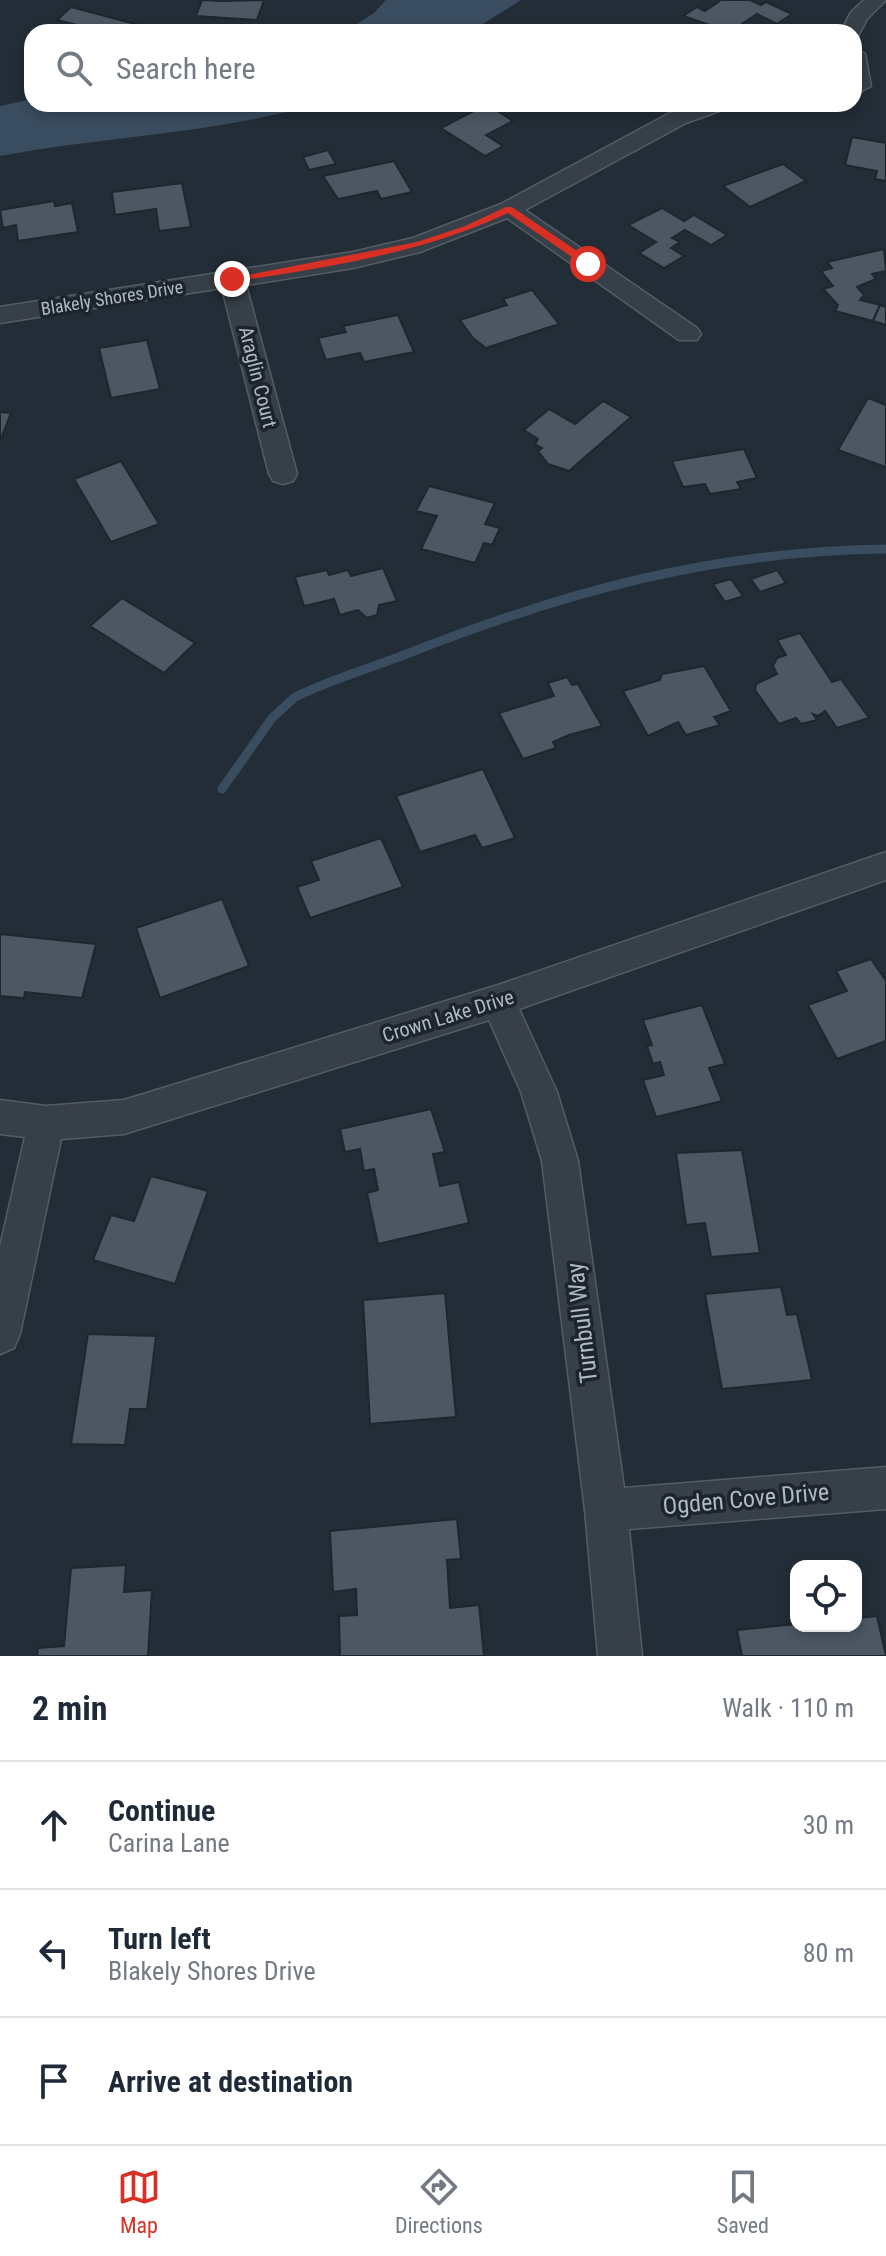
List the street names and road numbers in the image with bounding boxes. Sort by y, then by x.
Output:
street label: Blakely Shores Drive [39,276,185,319]
street label: Araglin Court [234,324,282,430]
street label: Crown Lake Drive [379,985,517,1047]
street label: Turnbull Way [561,1261,603,1385]
street label: Ogden Cove Drive [662,1478,830,1520]

